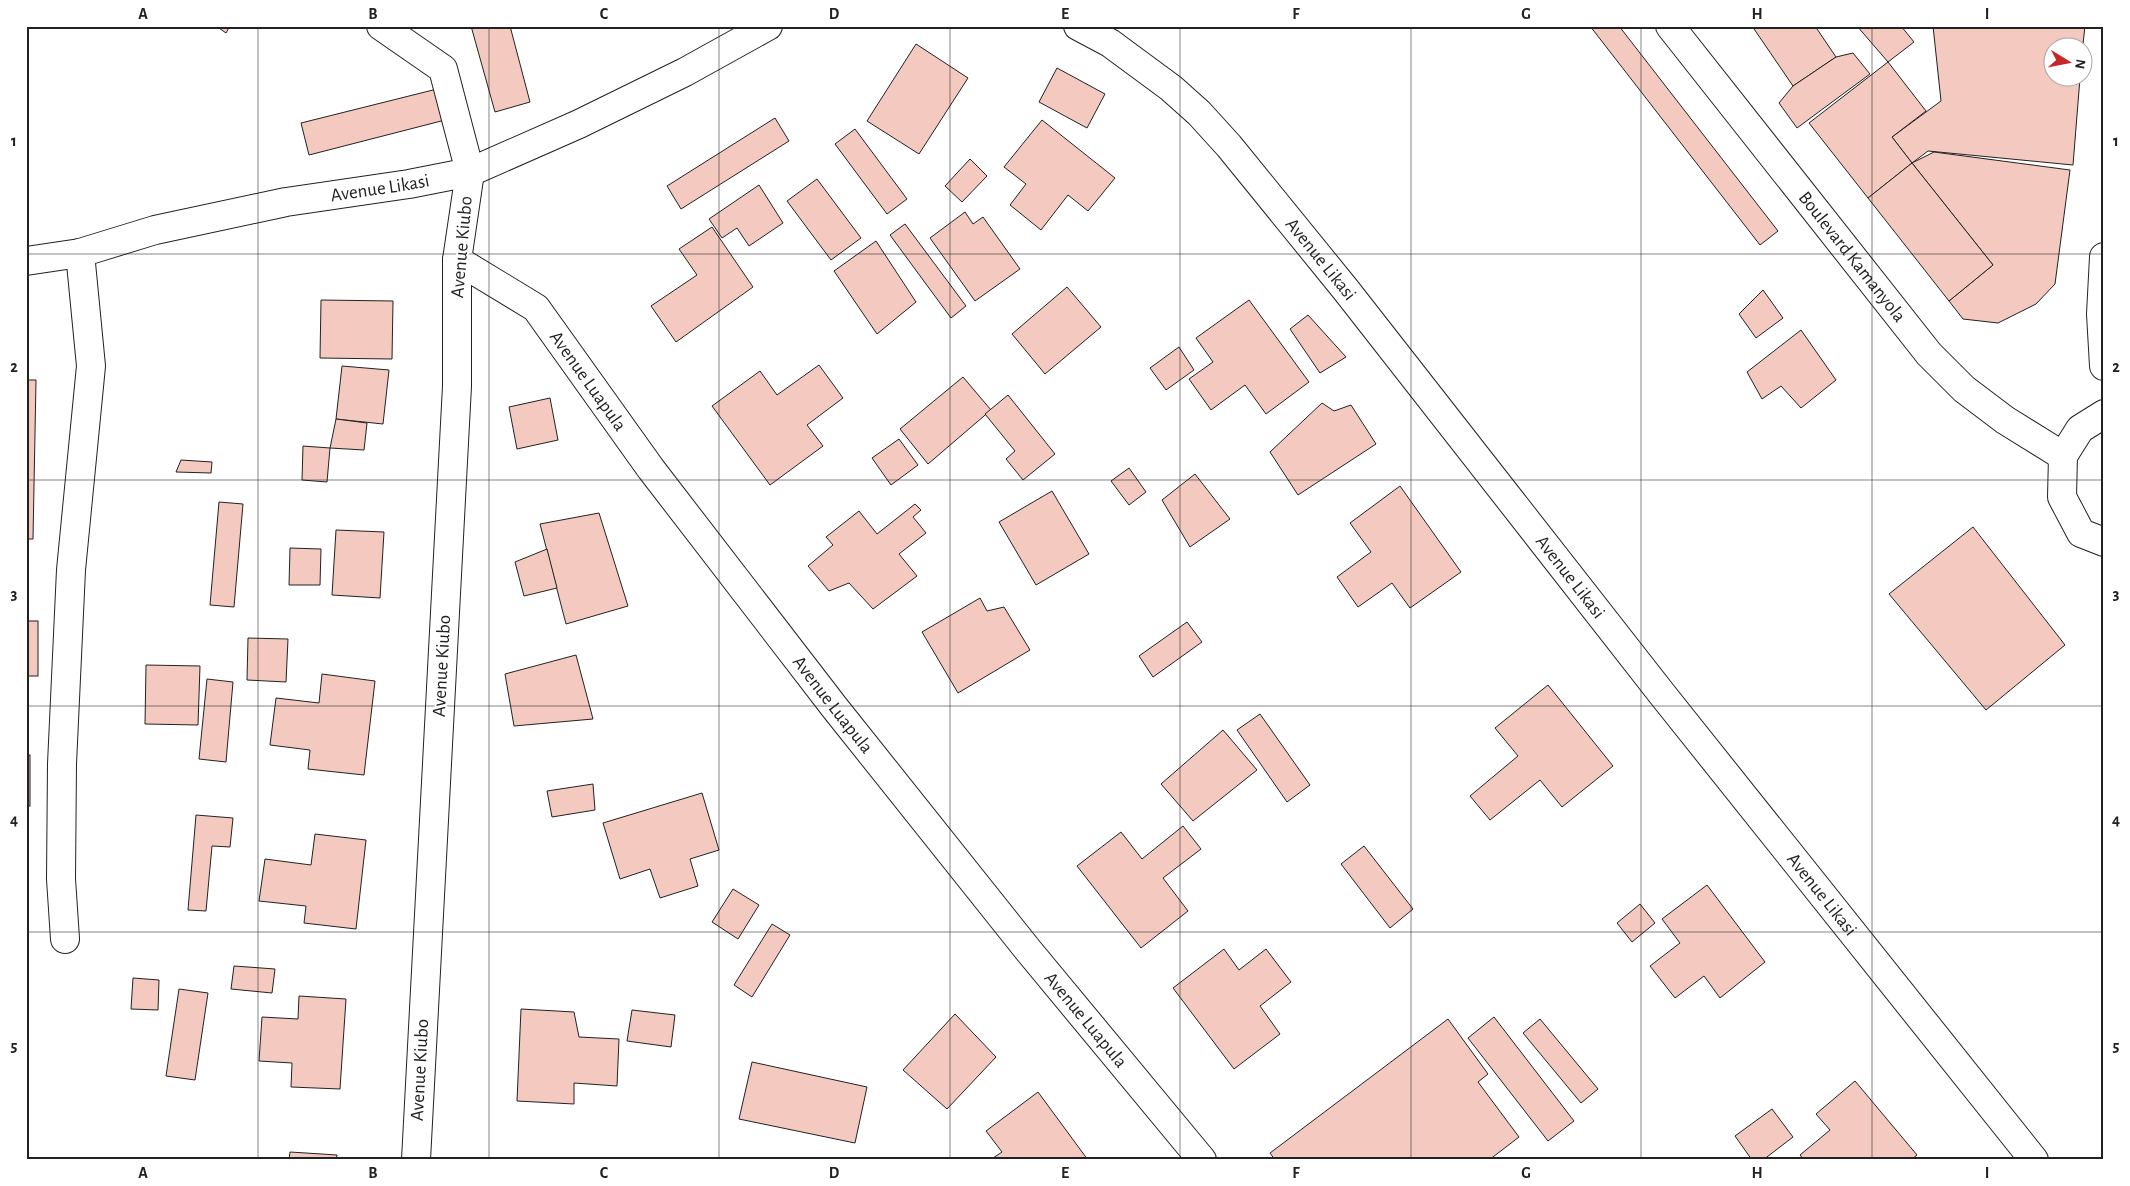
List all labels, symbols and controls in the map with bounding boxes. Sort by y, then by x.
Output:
text: A [138,6,148,22]
text: B [368,6,378,22]
text: C [600,6,609,22]
text: D [829,6,840,22]
text: E [1061,6,1069,22]
text: F [1292,6,1300,22]
text: G [1521,6,1531,22]
text: H [1751,6,1763,22]
text: I [1985,6,1989,22]
north arrow [2042,38,2092,88]
text: N [2072,58,2088,70]
text: 1 [11,133,17,149]
text: 1 [2113,133,2119,149]
street label: Avenue Likasi [329,171,431,205]
street label: Boulevard Kamanyola [1795,188,1910,326]
street label: Avenue Kiubo [448,195,476,299]
street label: Avenue Likasi [1282,214,1360,304]
street label: Avenue Luapula [546,327,630,435]
text: 2 [10,359,18,375]
text: 2 [2112,359,2120,375]
street label: Avenue Likasi [1532,532,1609,622]
text: 3 [11,586,18,602]
text: 3 [2113,586,2120,602]
street label: Avenue Kiubo [430,614,454,718]
street label: Avenue Luapula [789,652,877,757]
text: 4 [10,812,18,828]
text: 4 [2112,812,2120,828]
street label: Avenue Likasi [1783,849,1861,939]
street label: Avenue Luapula [1041,968,1131,1071]
street label: Avenue Kiubo [408,1018,432,1122]
text: 5 [11,1038,18,1054]
text: 5 [2113,1038,2120,1054]
text: A [138,1165,148,1181]
text: B [368,1165,378,1181]
text: C [600,1165,609,1181]
text: D [829,1165,840,1181]
text: E [1061,1165,1069,1181]
text: F [1292,1165,1300,1181]
text: G [1521,1165,1531,1181]
text: H [1751,1165,1763,1181]
text: I [1985,1165,1989,1181]

